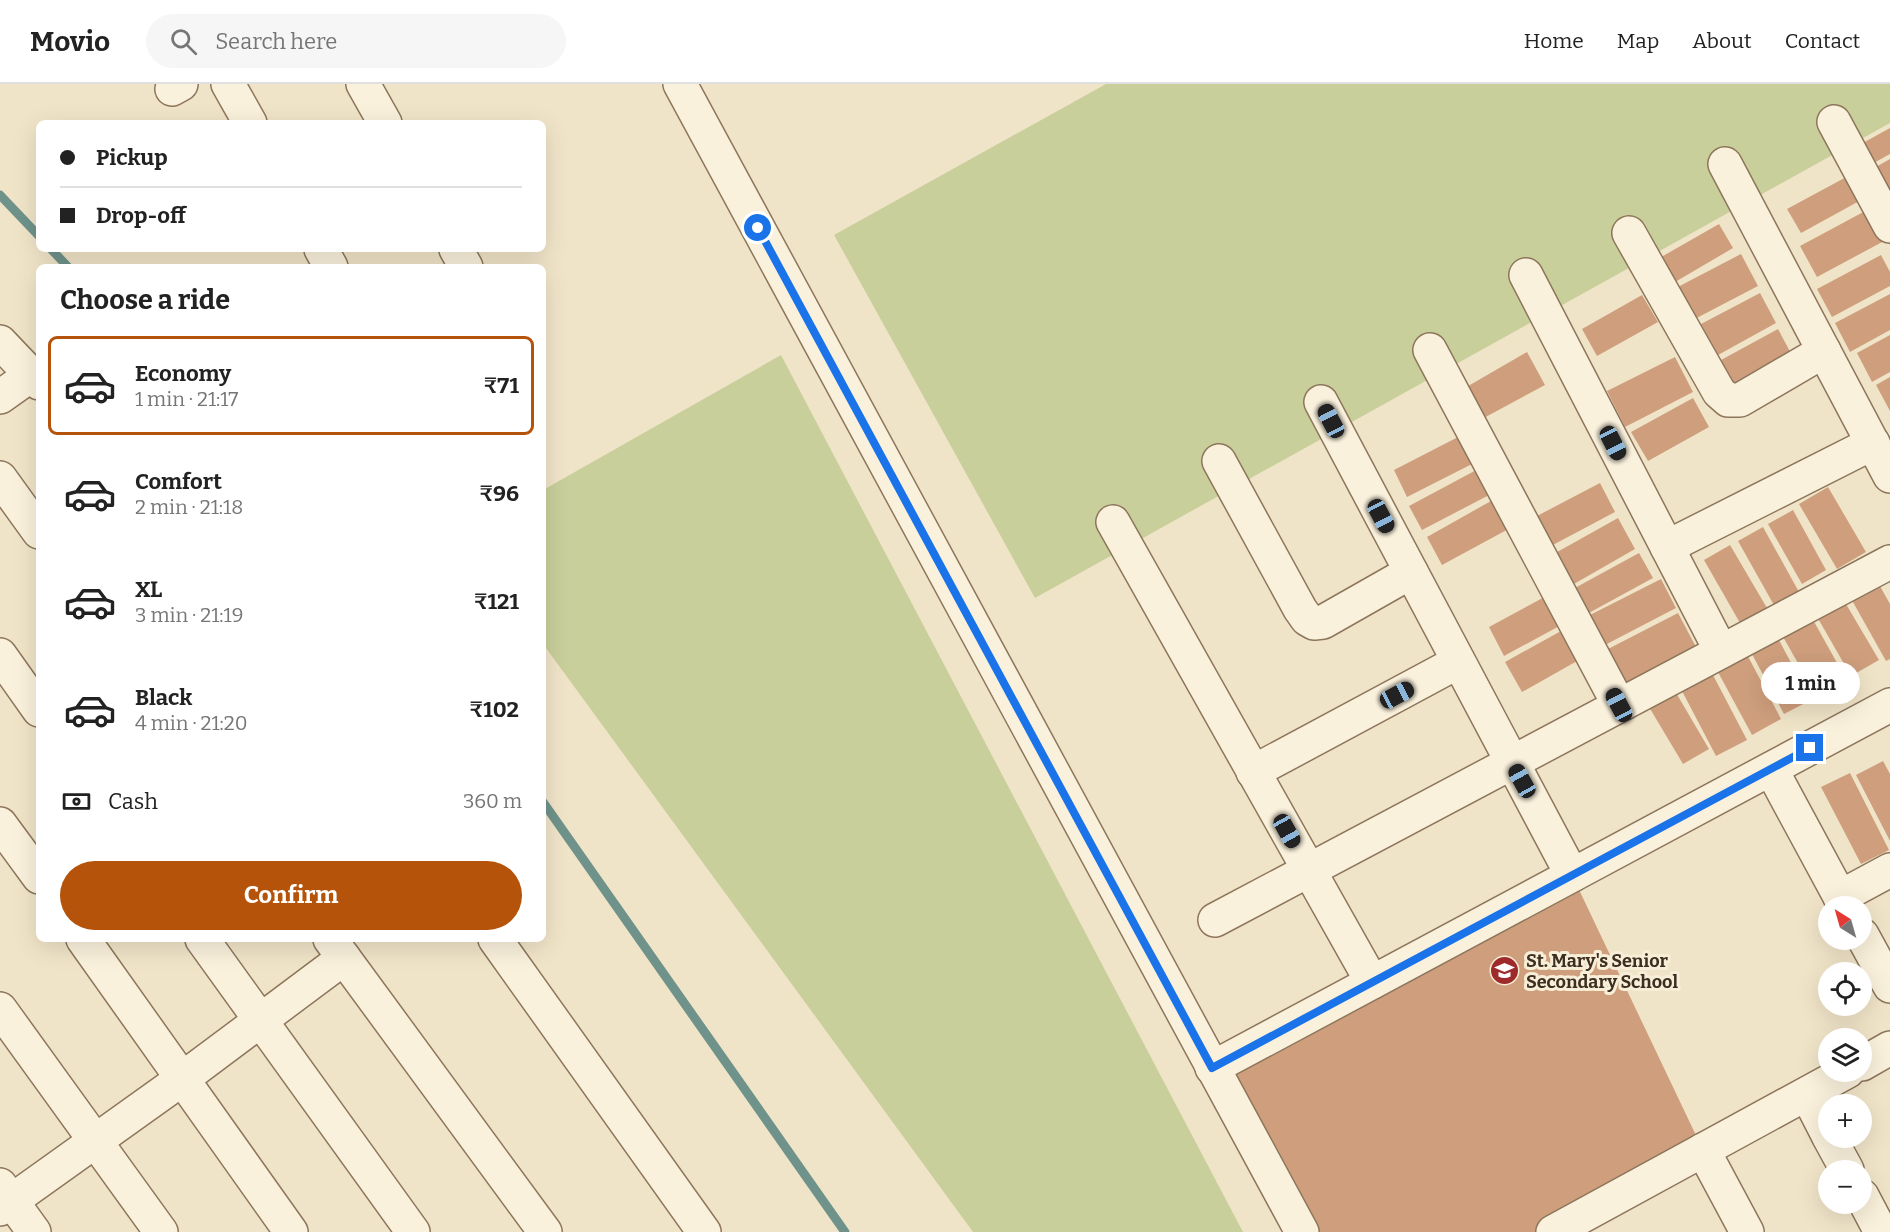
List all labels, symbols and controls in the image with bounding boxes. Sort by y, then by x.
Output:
search box [146,14,566,68]
text: Movio [30,25,110,58]
icon: search [167,25,200,58]
text: Search here [215,28,337,55]
text: Home [1524,28,1584,54]
text: Map [1617,28,1659,54]
text: About [1692,28,1752,54]
text: Contact [1785,28,1860,54]
text: Pickup [96,144,168,171]
text: Drop-off [96,202,186,229]
route start [744,214,771,241]
text: Choose a ride [60,284,230,316]
icon: car [63,359,117,413]
text: Economy [135,360,231,387]
text: ₹71 [484,372,519,399]
text: 1 min · 21:17 [135,387,238,411]
car [1315,401,1347,441]
car [1597,423,1629,463]
icon: car [63,467,117,521]
text: Comfort [135,468,222,495]
text: ₹96 [479,480,519,507]
text: 2 min · 21:18 [135,495,243,519]
car [1365,496,1397,536]
icon: car [63,575,117,629]
text: XL [135,576,162,603]
text: ₹121 [474,588,519,615]
text: 3 min · 21:19 [135,603,243,627]
callout: 1 min [1760,661,1860,703]
text: 1 min [1785,671,1836,695]
car [1377,679,1417,711]
icon: car [63,683,117,737]
text: Black [135,684,192,711]
car [1603,685,1635,725]
text: ₹102 [469,696,519,723]
text: 4 min · 21:20 [135,711,248,735]
route end [1796,734,1823,761]
car [1505,761,1539,801]
icon: cash [60,785,93,818]
text: Cash [108,788,158,815]
text: 360 m [463,789,522,813]
car [1270,811,1304,851]
button: Confirm [60,861,522,930]
north arrow [1818,896,1872,950]
map controls [1818,896,1872,1214]
place label: St. Mary's Senior Secondary School [1526,950,1678,993]
school or university icon: St. Mary's Senior Secondary School [1489,955,1521,987]
button: locate [1818,962,1872,1016]
button: layers [1818,1028,1872,1082]
button: + [1818,1094,1872,1148]
button: − [1818,1160,1872,1214]

